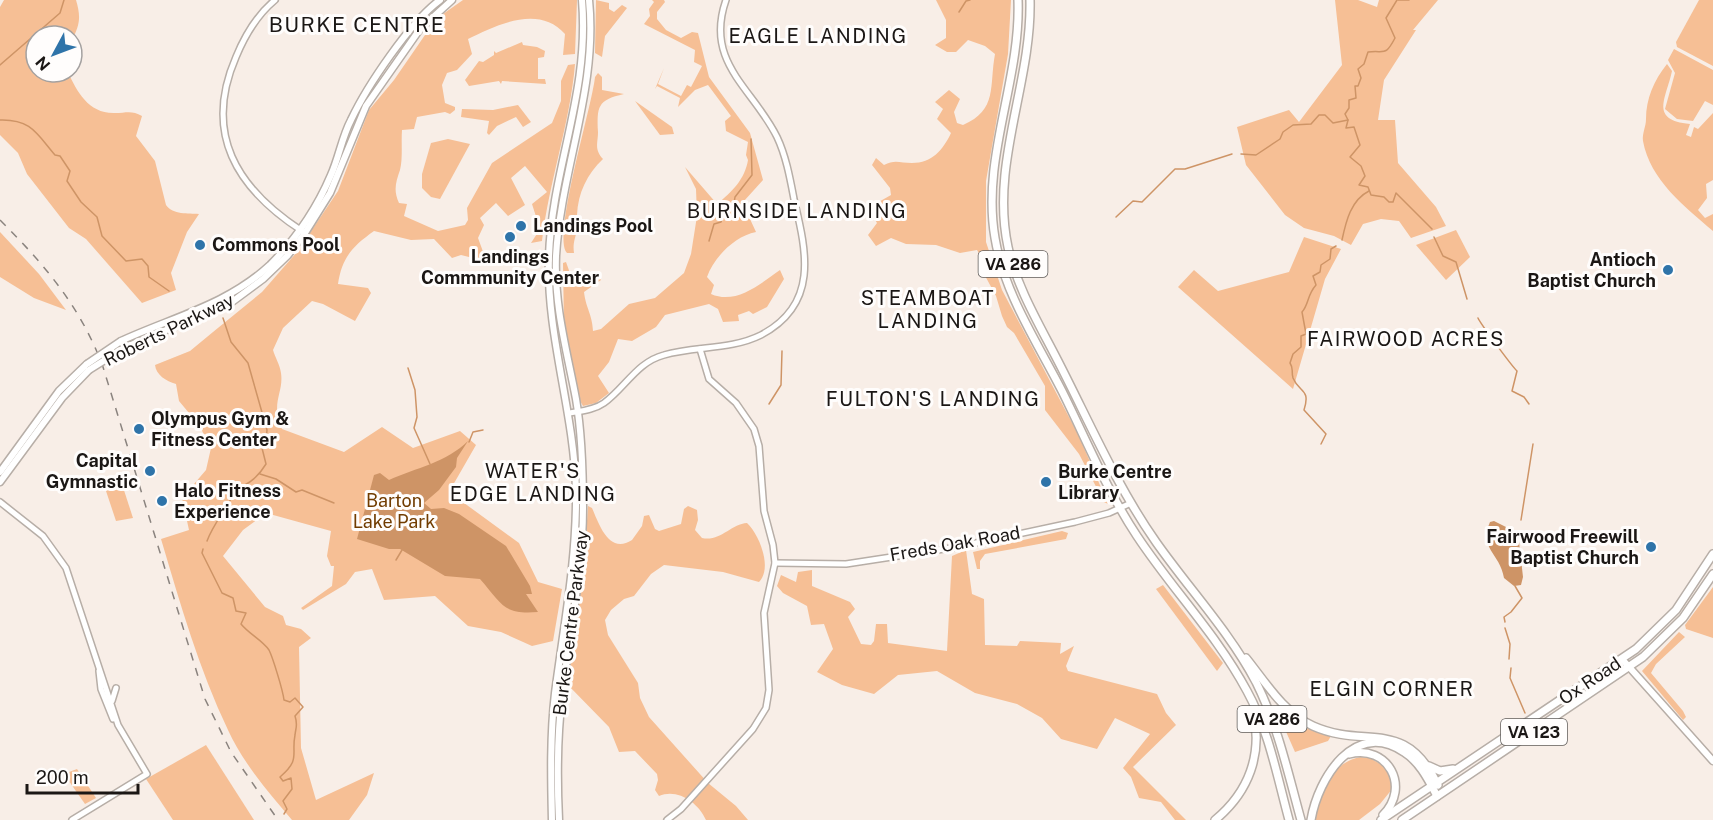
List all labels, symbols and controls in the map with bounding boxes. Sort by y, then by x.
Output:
district label: BURKE CENTRE [269,12,445,37]
north arrow [24,24,84,84]
district label: EAGLE LANDING [728,24,908,48]
text: N [32,53,54,74]
district label: BURNSIDE LANDING [687,199,907,223]
place label: Landings Pool [533,215,653,236]
marker: Landings Pool [514,219,528,233]
marker: Landings Commmunity Center [503,230,517,244]
place label: Commons Pool [212,234,340,255]
marker: Commons Pool [193,238,207,252]
place label: Landings Commmunity Center [421,246,600,288]
place label: Antioch Baptist Church [1527,249,1656,291]
road number: VA 286 [978,251,1048,277]
marker: Antioch Baptist Church [1661,263,1675,277]
district label: STEAMBOAT LANDING [861,286,995,333]
street label: Roberts Parkway [100,289,237,370]
district label: FAIRWOOD ACRES [1307,327,1505,351]
district label: FULTON'S LANDING [826,387,1040,411]
place label: Olympus Gym & Fitness Center [151,408,289,450]
marker: Olympus Gym & Fitness Center [132,422,146,436]
place label: Capital Gymnastic [46,450,138,492]
district label: WATER'S EDGE LANDING [450,459,616,506]
place label: Burke Centre Library [1058,461,1172,503]
marker: Capital Gymnastic [143,464,157,478]
marker: Burke Centre Library [1039,475,1053,489]
place label: Halo Fitness Experience [174,480,281,522]
park label: Barton Lake Park [353,490,435,532]
marker: Halo Fitness Experience [155,494,169,508]
street label: Freds Oak Road [888,522,1022,565]
place label: Fairwood Freewill Baptist Church [1486,526,1639,568]
street label: Burke Centre Parkway [549,529,592,717]
marker: Fairwood Freewill Baptist Church [1644,540,1658,554]
street label: Ox Road [1555,652,1625,709]
district label: ELGIN CORNER [1309,677,1475,701]
road number: VA 286 [1238,706,1306,732]
road number: VA 123 [1501,719,1567,745]
scale bar [27,757,138,795]
text: 200 m [36,767,89,788]

